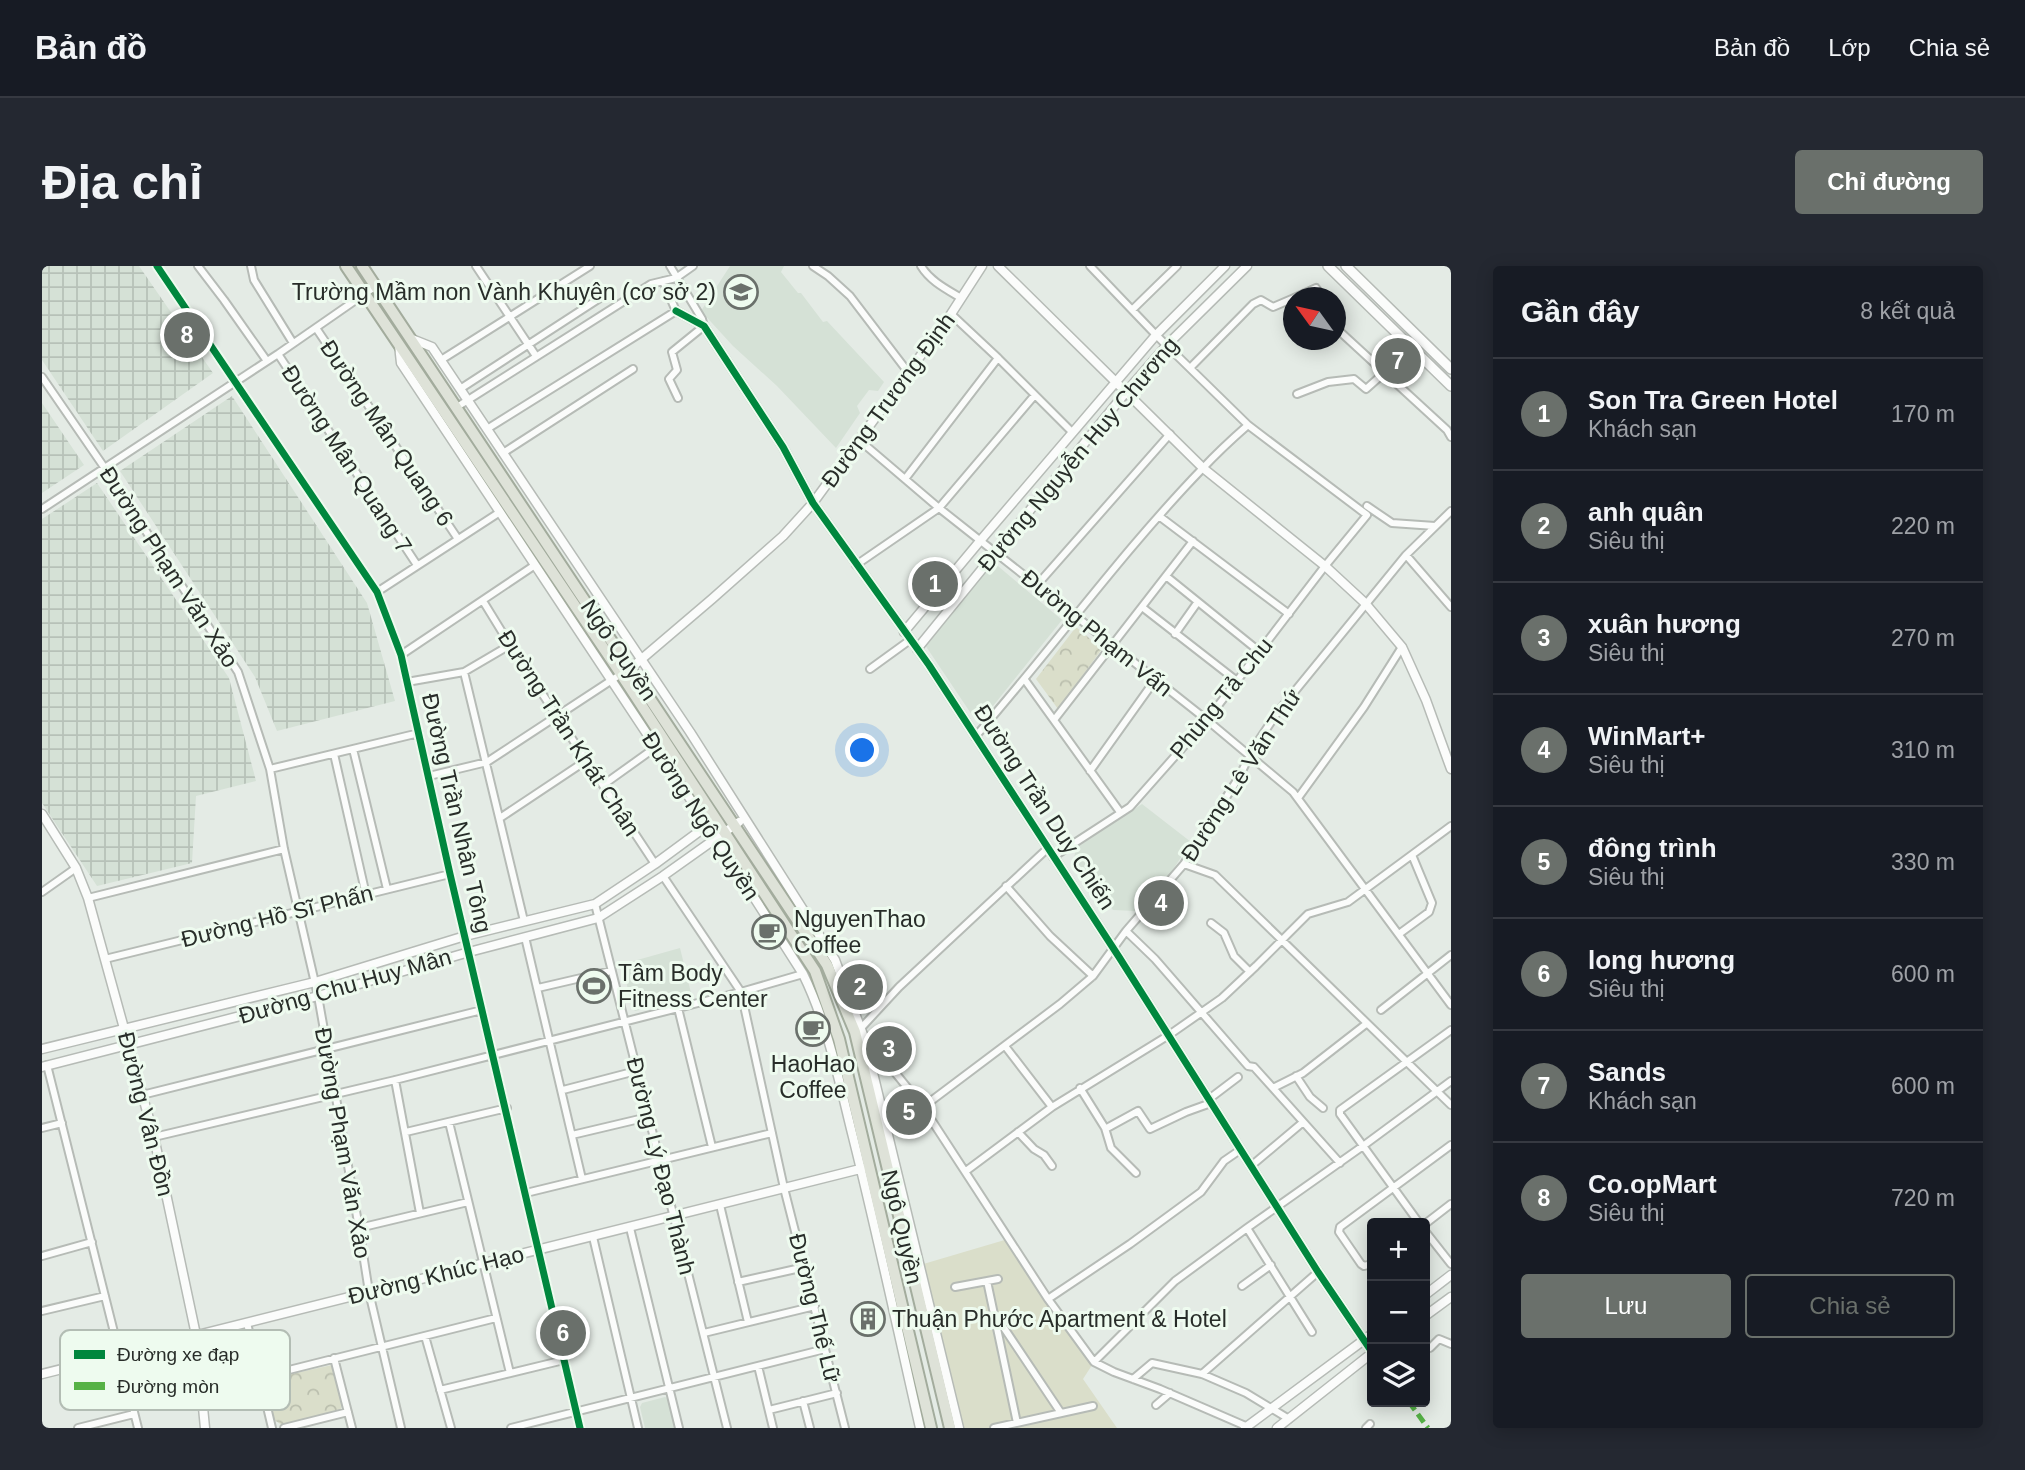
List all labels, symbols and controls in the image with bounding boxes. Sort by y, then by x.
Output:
text: Bản đồ [35,29,147,66]
text: Bản đồ [1714,34,1790,61]
text: Lớp [1828,34,1871,61]
text: Chia sẻ [1909,34,1990,61]
button: Chỉ đường [1795,150,1983,214]
text: Địa chỉ [42,155,203,209]
school or university icon: Trường Mầm non Vành Khuyên (cơ sở 2) [722,273,760,311]
place label: Trường Mầm non Vành Khuyên (cơ sở 2) [292,279,716,305]
north arrow [1283,287,1346,350]
text: Gần đây [1521,295,1639,328]
text: 8 kết quả [1860,298,1955,324]
street label: Đường Trương Định [816,308,960,492]
pin: 8 [164,309,210,361]
street label: Đường Nguyễn Huy Chương [972,332,1184,576]
street label: Đường Mân Quang 6 [315,335,459,531]
pin: 7 [1375,335,1421,387]
street label: Đường Mân Quang 7 [277,360,417,558]
text: Son Tra Green Hotel [1588,385,1838,415]
text: 1 [1538,401,1550,427]
text: 170 m [1891,401,1955,427]
text: Khách sạn [1588,416,1697,442]
street label: Đường Phạm Văn Xảo [94,462,244,672]
text: anh quân [1588,497,1704,527]
text: 2 [1538,513,1550,539]
text: 220 m [1891,513,1955,539]
text: Siêu thị [1588,528,1665,554]
pin: 1 [912,558,958,610]
street label: Đường Phạm Vấn [1016,564,1178,702]
street label: Ngô Quyền [576,594,662,706]
text: xuân hương [1588,609,1741,639]
street label: Đường Trần Khát Chân [493,625,645,841]
text: 3 [1538,625,1550,651]
text: 270 m [1891,625,1955,651]
street label: Phùng Tả Chu [1164,632,1278,764]
text: Siêu thị [1588,640,1665,666]
street label: Đường Lê Văn Thứ [1176,684,1306,866]
street label: Đường Trần Nhân Tông [417,691,497,935]
street label: Đường Trần Duy Chiến [969,700,1121,914]
text: WinMart+ [1588,721,1706,751]
street label: Đường Ngô Quyền [637,727,765,905]
your location [845,733,879,767]
text: 4 [1538,737,1550,763]
text: 310 m [1891,737,1955,763]
text: Siêu thị [1588,752,1665,778]
text: đông trình [1588,833,1717,863]
text: 5 [1538,849,1550,875]
text: 330 m [1891,849,1955,875]
text: Siêu thị [1588,864,1665,890]
pin: 4 [1138,877,1184,929]
street label: Đường Hồ Sĩ Phấn [178,880,376,952]
place label: NguyenThao Coffee [794,906,926,958]
cafe icon: NguyenThao Coffee [750,913,788,951]
street label: Đường Chu Huy Mân [236,943,454,1029]
text: long hương [1588,945,1735,975]
place label: Tâm Body Fitness Center [618,960,768,1012]
pin: 2 [837,961,883,1013]
text: 6 [1538,961,1550,987]
text: 600 m [1891,961,1955,987]
sports icon: Tâm Body Fitness Center [575,967,613,1005]
text: Siêu thị [1588,976,1665,1002]
cafe icon: HaoHao Coffee [794,1010,832,1048]
pin: 3 [866,1023,912,1075]
street label: Đường Phạm Văn Xảo [310,1026,376,1260]
street label: Đường Vân Đồn [113,1029,179,1199]
place label: HaoHao Coffee [771,1051,855,1103]
street label: Đường Lý Đạo Thành [621,1055,701,1277]
text: Sands [1588,1057,1666,1087]
text: 7 [1538,1073,1550,1099]
text: 600 m [1891,1073,1955,1099]
pin: 5 [886,1086,932,1138]
text: Khách sạn [1588,1088,1697,1114]
street label: Ngô Quyền [876,1167,928,1287]
text: Co.opMart [1588,1169,1717,1199]
text: 8 [1538,1185,1550,1211]
text: 720 m [1891,1185,1955,1211]
text: Siêu thị [1588,1200,1665,1226]
map controls [1367,1218,1430,1407]
button: + [1367,1218,1430,1281]
street label: Đường Thế Lữ [784,1231,846,1385]
street label: Đường Khúc Hạo [345,1241,527,1309]
button: Lưu [1521,1274,1731,1338]
button: Chia sẻ [1745,1274,1955,1338]
button: − [1367,1281,1430,1344]
building icon: Thuận Phước Apartment & Hotel [849,1300,887,1338]
place label: Thuận Phước Apartment & Hotel [892,1306,1227,1332]
pin: 6 [540,1307,586,1359]
legend [60,1330,290,1410]
text: Đường xe đạp [117,1344,239,1365]
button: layers [1367,1344,1430,1407]
text: Đường mòn [117,1376,219,1397]

